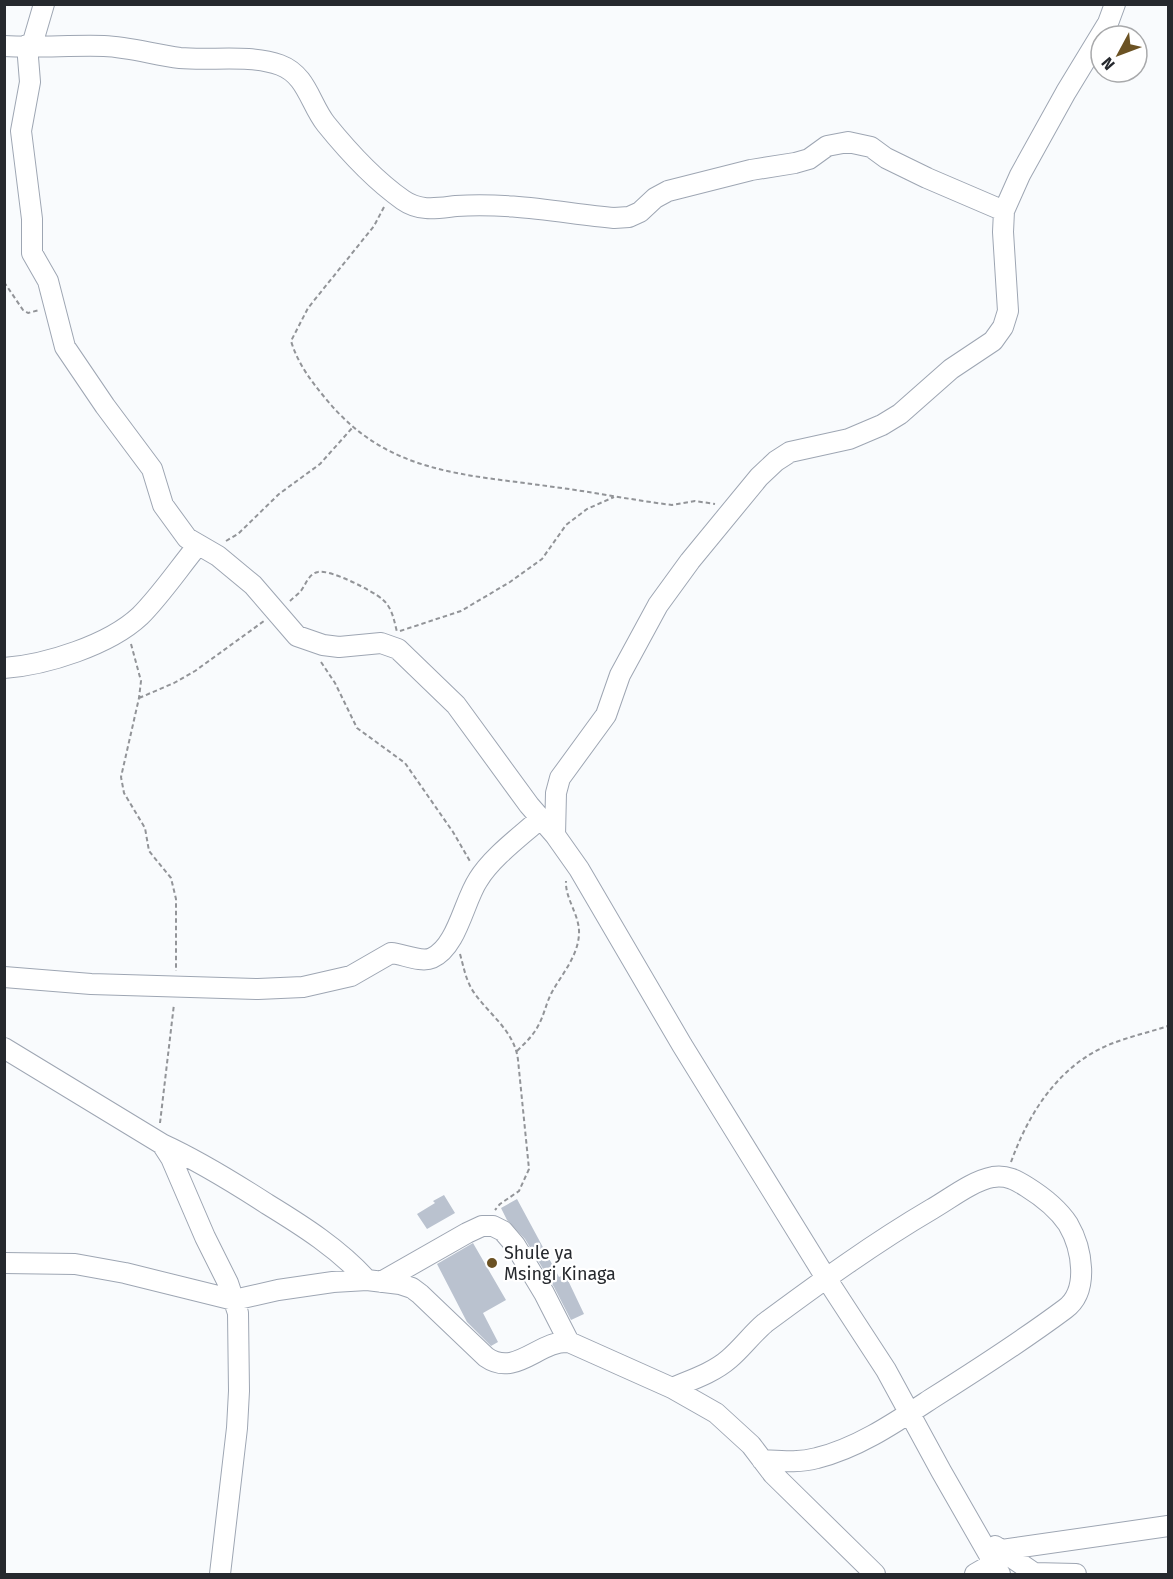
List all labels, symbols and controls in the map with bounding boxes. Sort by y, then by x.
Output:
north arrow [1089,24,1149,84]
text: N [1097,53,1119,74]
place label: Shule ya Msingi Kinaga [504,1242,616,1285]
marker: Shule ya Msingi Kinaga [485,1256,499,1270]

